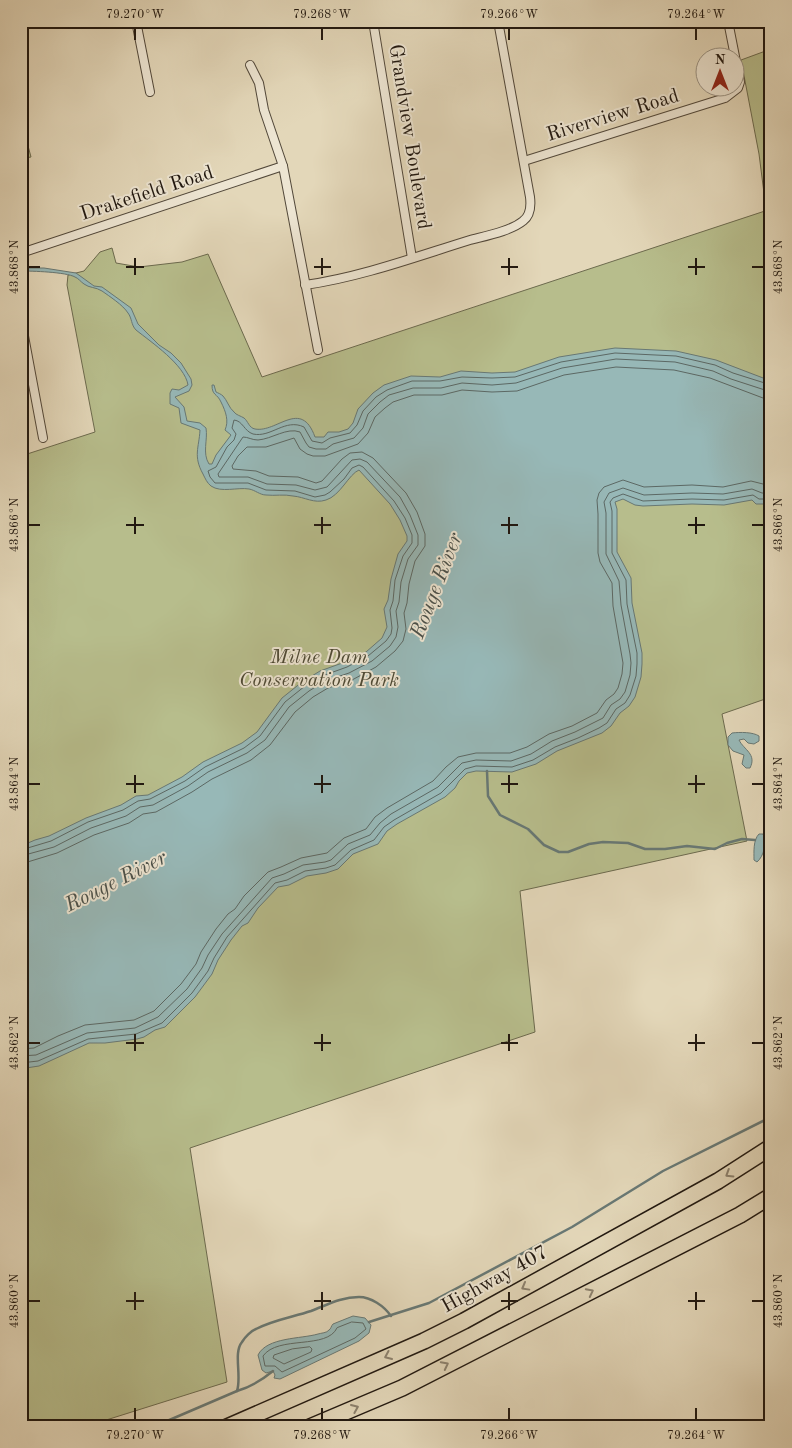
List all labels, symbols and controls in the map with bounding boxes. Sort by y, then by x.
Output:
text: 79.270°W [106,9,164,21]
text: 79.268°W [293,9,351,21]
text: 79.266°W [480,9,538,21]
text: 79.264°W [667,9,725,21]
street label: Grandview Boulevard [384,43,434,231]
north arrow [694,48,744,98]
text: N [715,53,726,67]
street label: Riverview Road [544,86,682,146]
street label: Drakefield Road [78,163,216,225]
text: 43.868°N [9,240,21,294]
text: 43.868°N [773,240,785,294]
text: 43.866°N [9,498,21,552]
text: 43.866°N [773,498,785,552]
water label: Rouge River [407,529,467,643]
park label: Milne Dam Conservation Park [239,648,399,691]
text: 43.864°N [9,757,21,811]
text: 43.864°N [773,757,785,811]
water label: Rouge River [61,847,171,917]
text: 43.862°N [9,1016,21,1070]
text: 43.862°N [773,1016,785,1070]
one-way arrow [725,1167,734,1177]
street label: Highway 407 [438,1243,552,1317]
text: 43.860°N [9,1274,21,1328]
text: 43.860°N [773,1274,785,1328]
one-way arrow [522,1281,531,1291]
one-way arrow [585,1288,594,1298]
one-way arrow [384,1350,393,1361]
one-way arrow [440,1361,449,1371]
one-way arrow [350,1403,359,1414]
text: 79.270°W [106,1430,164,1442]
text: 79.268°W [293,1430,351,1442]
text: 79.266°W [480,1430,538,1442]
text: 79.264°W [667,1430,725,1442]

